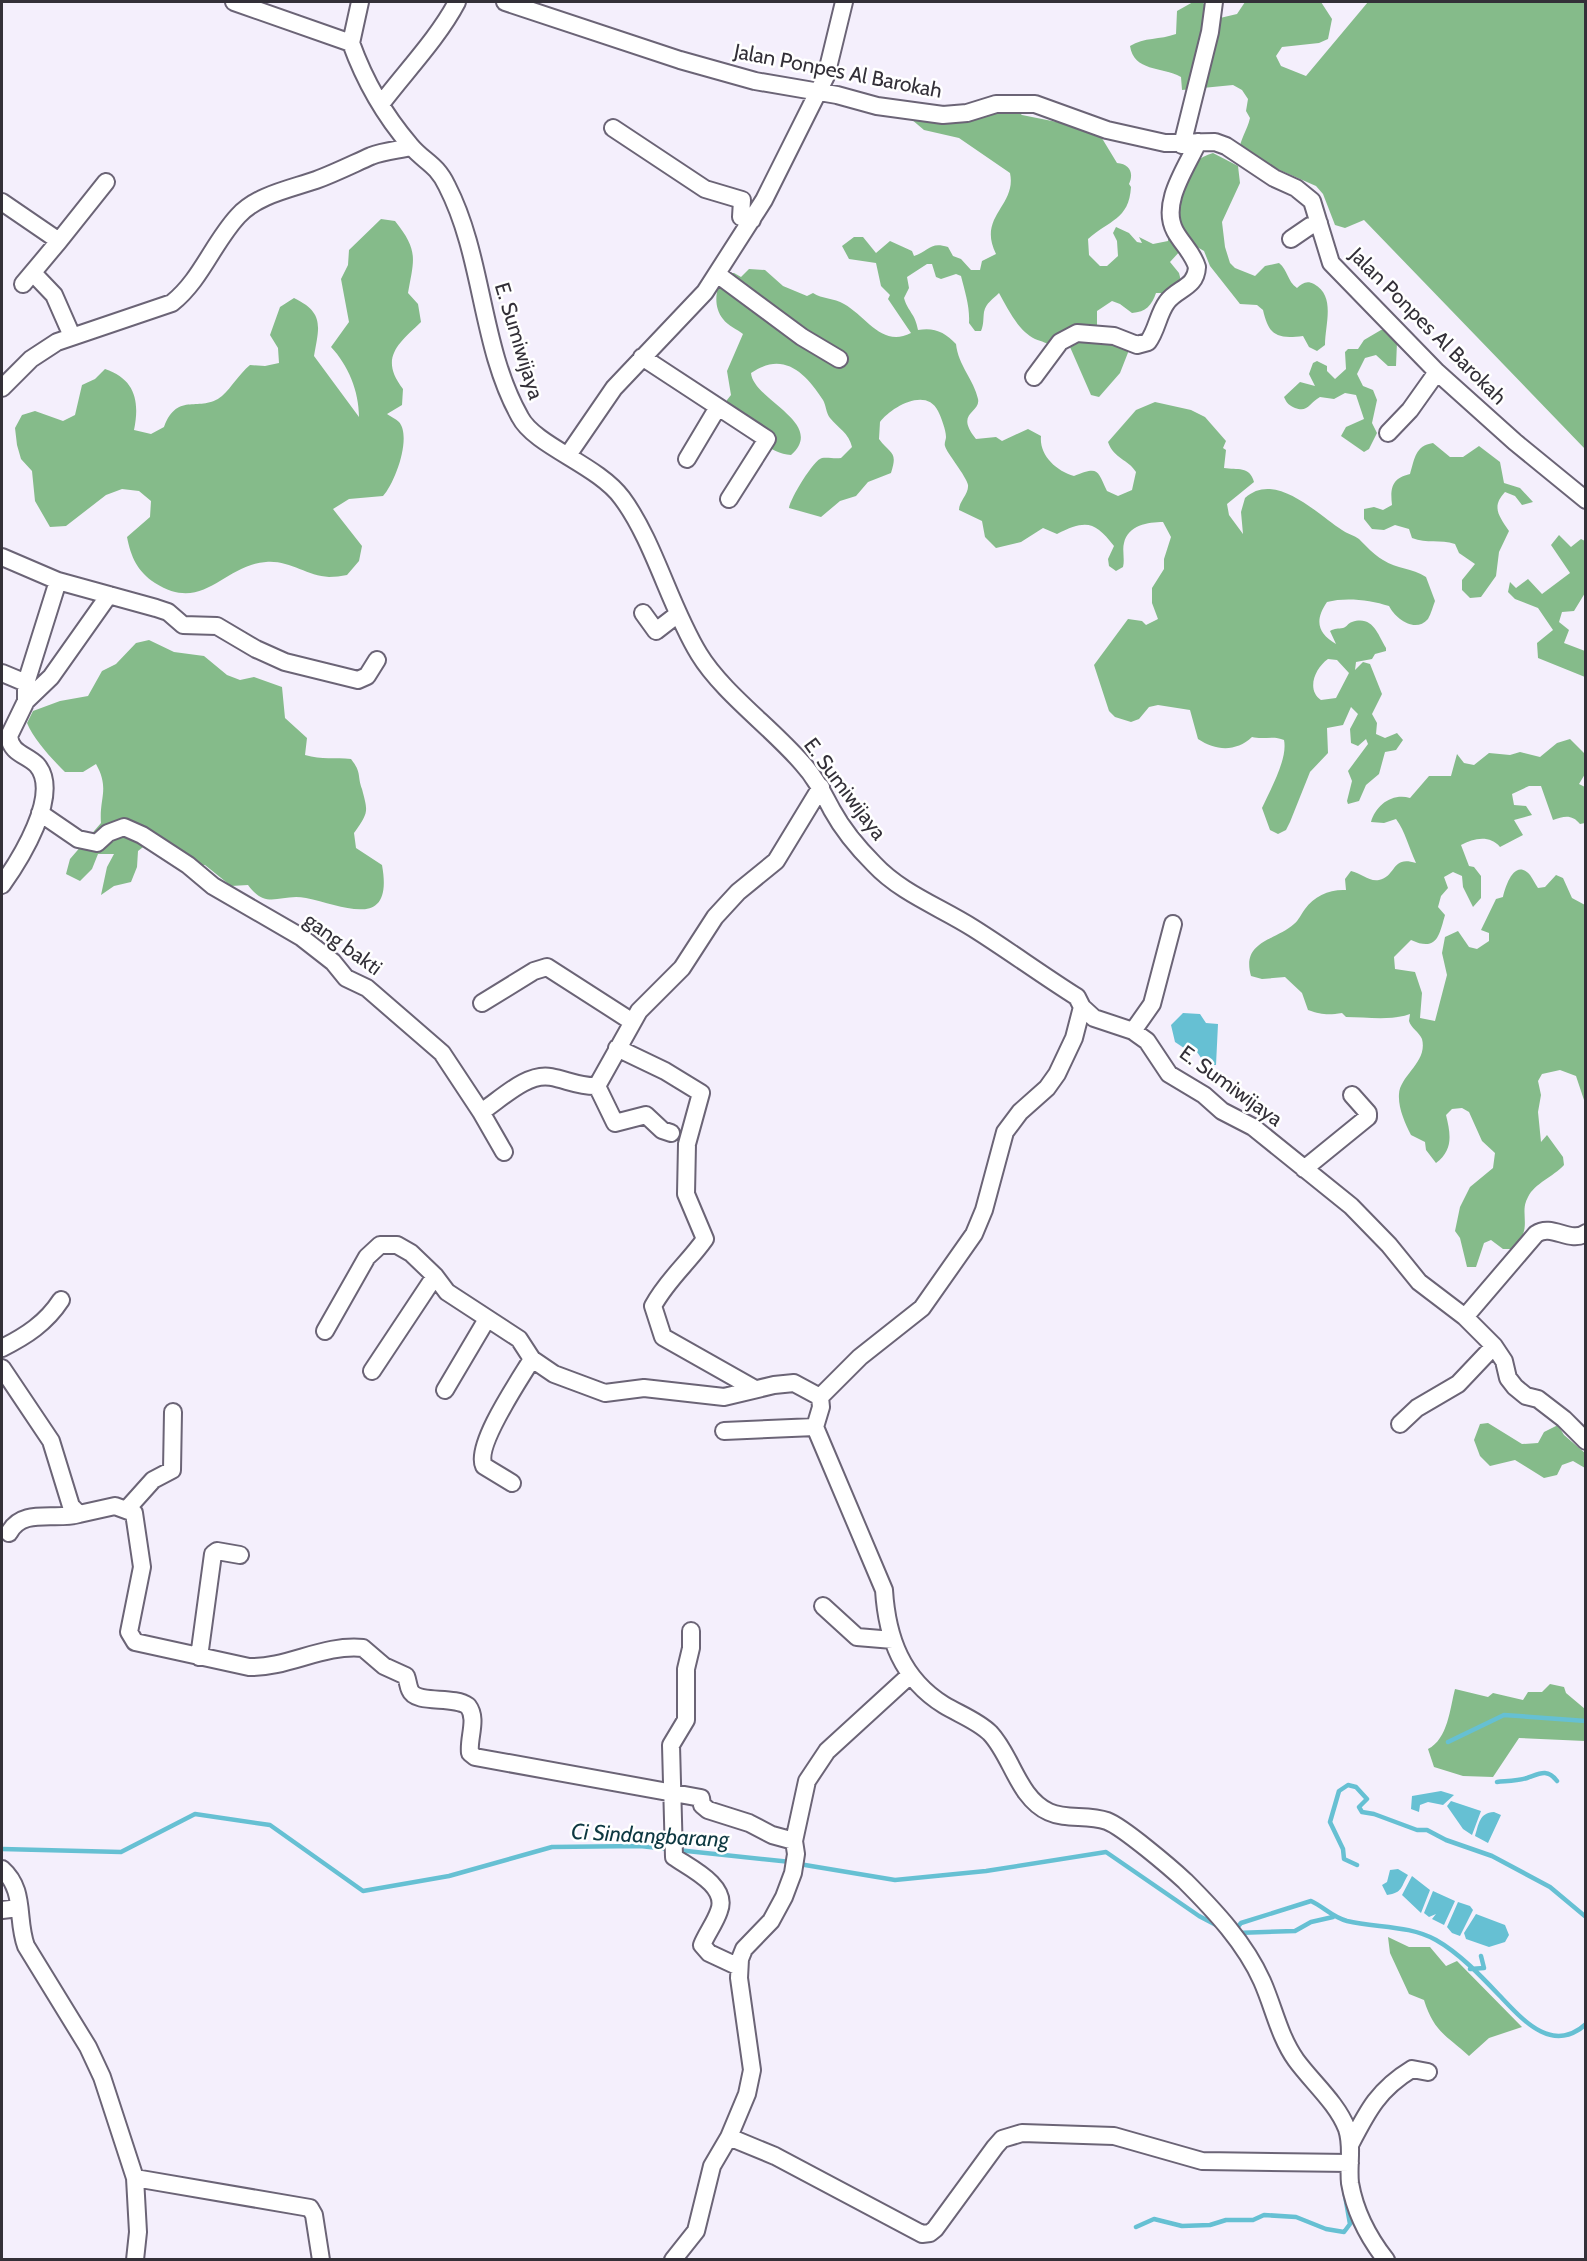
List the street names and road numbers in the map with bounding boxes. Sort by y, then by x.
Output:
street label: Jalan Ponpes Al Barokah [731,38,944,103]
street label: Jalan Ponpes Al Barokah [1344,241,1512,409]
street label: E. Sumiwijaya [489,279,549,403]
street label: E. Sumiwijaya [798,733,892,845]
street label: gang bakti [299,907,387,980]
street label: E. Sumiwijaya [1174,1040,1288,1132]

